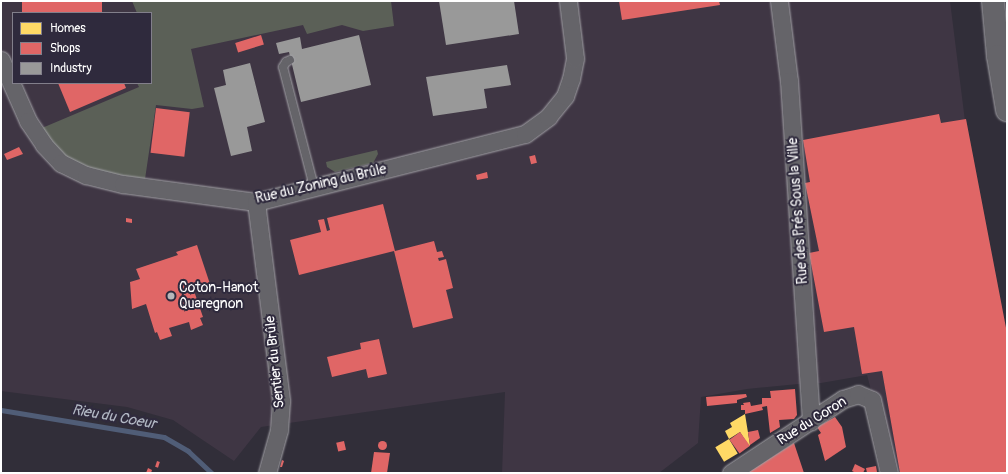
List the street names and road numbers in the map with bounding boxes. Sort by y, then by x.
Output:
street label: Rue des Prés Sous la Ville [784,137,812,285]
street label: Rue du Zoning du Brûle [254,161,388,207]
street label: Sentier du Brûle [262,315,288,409]
street label: Rue du Coron [774,393,850,449]

